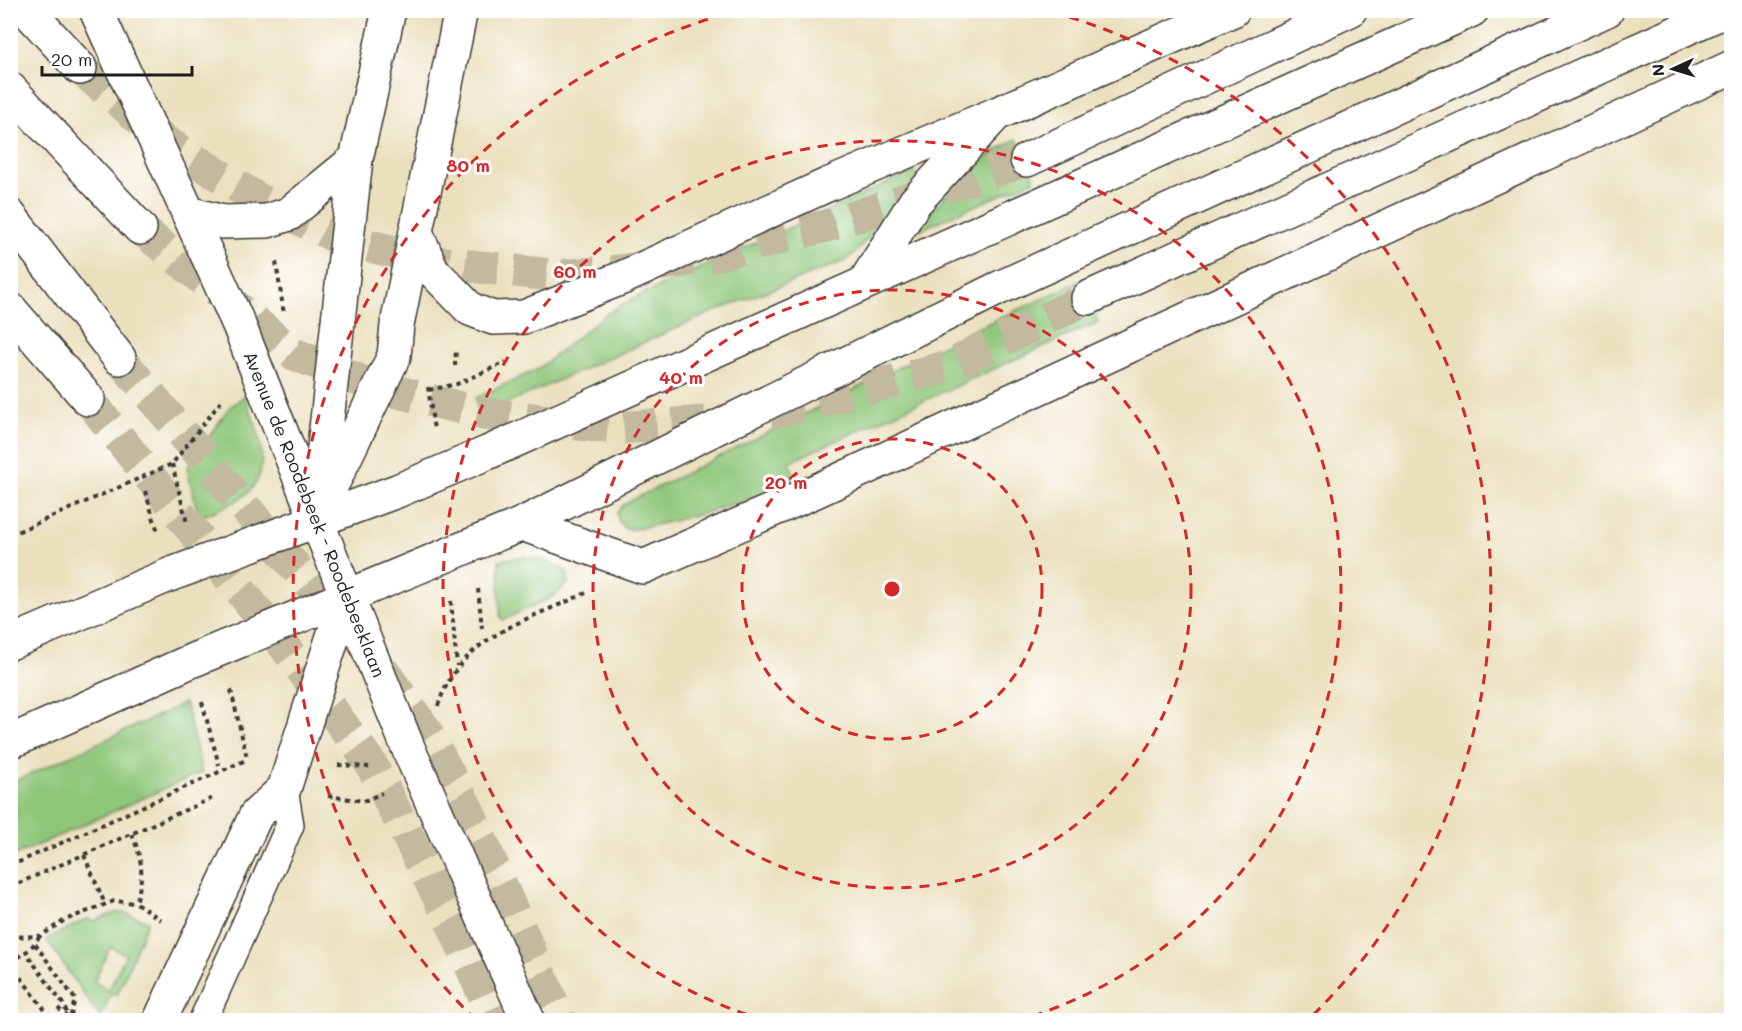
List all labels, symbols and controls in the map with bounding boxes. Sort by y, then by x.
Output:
scale bar [42,39,192,77]
north arrow [1643,39,1703,99]
text: 20 m [51,47,92,71]
text: N [1647,63,1668,77]
text: 80 m [446,153,490,177]
text: 60 m [553,259,597,283]
street label: Avenue de Roodebeek - Roodebeeklaan [238,347,392,681]
text: 40 m [659,365,703,389]
text: 20 m [765,470,807,494]
centre of rings [882,579,902,599]

